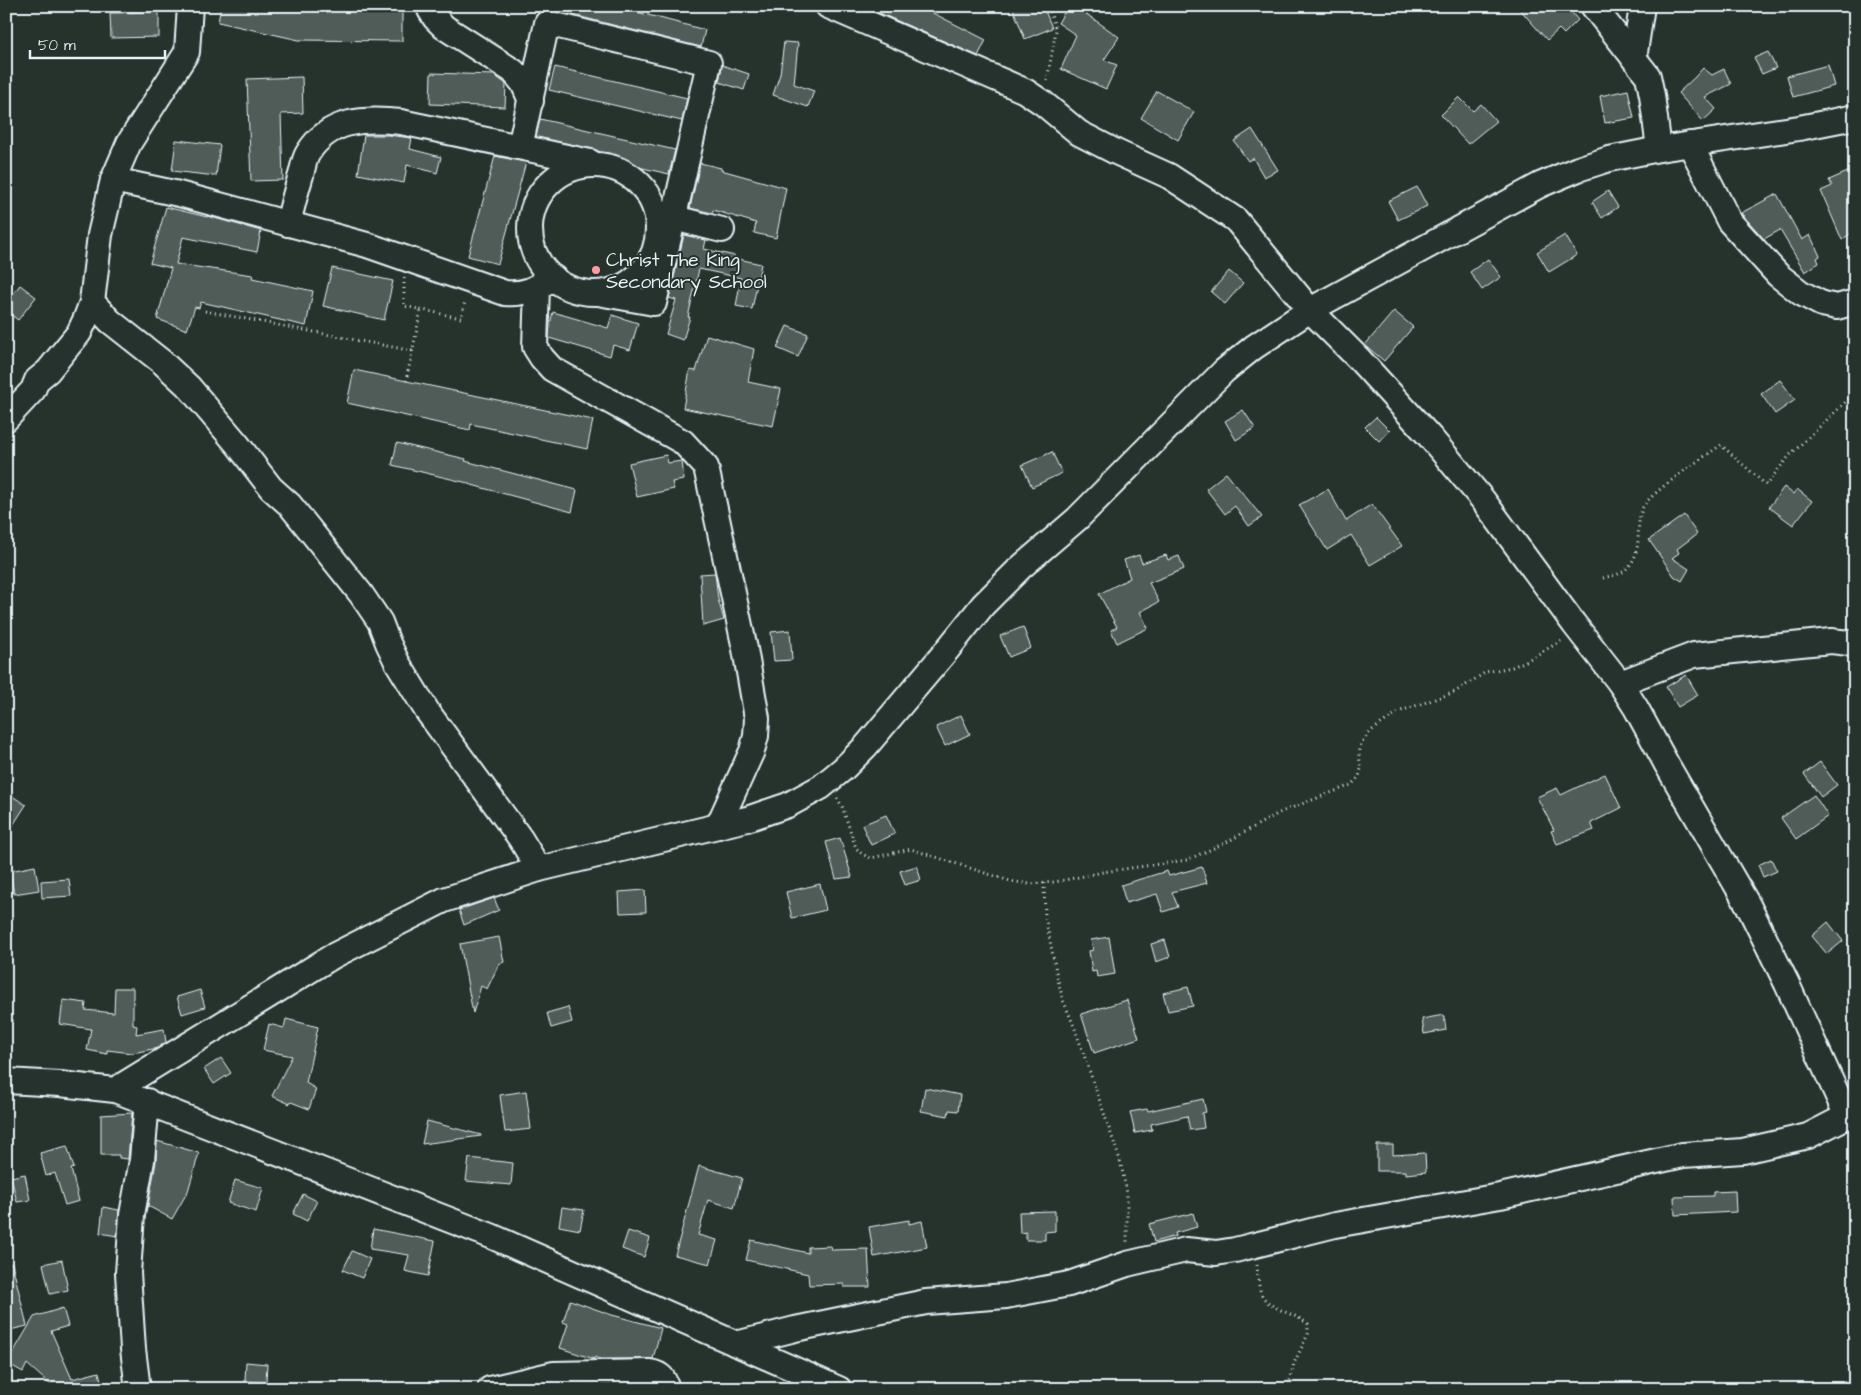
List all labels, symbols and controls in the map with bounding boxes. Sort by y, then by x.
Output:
scale bar [30,28,165,60]
text: 50 m [38,35,76,56]
place label: Christ The King Secondary School [606,247,767,297]
marker: Christ The King Secondary School [590,264,602,276]

